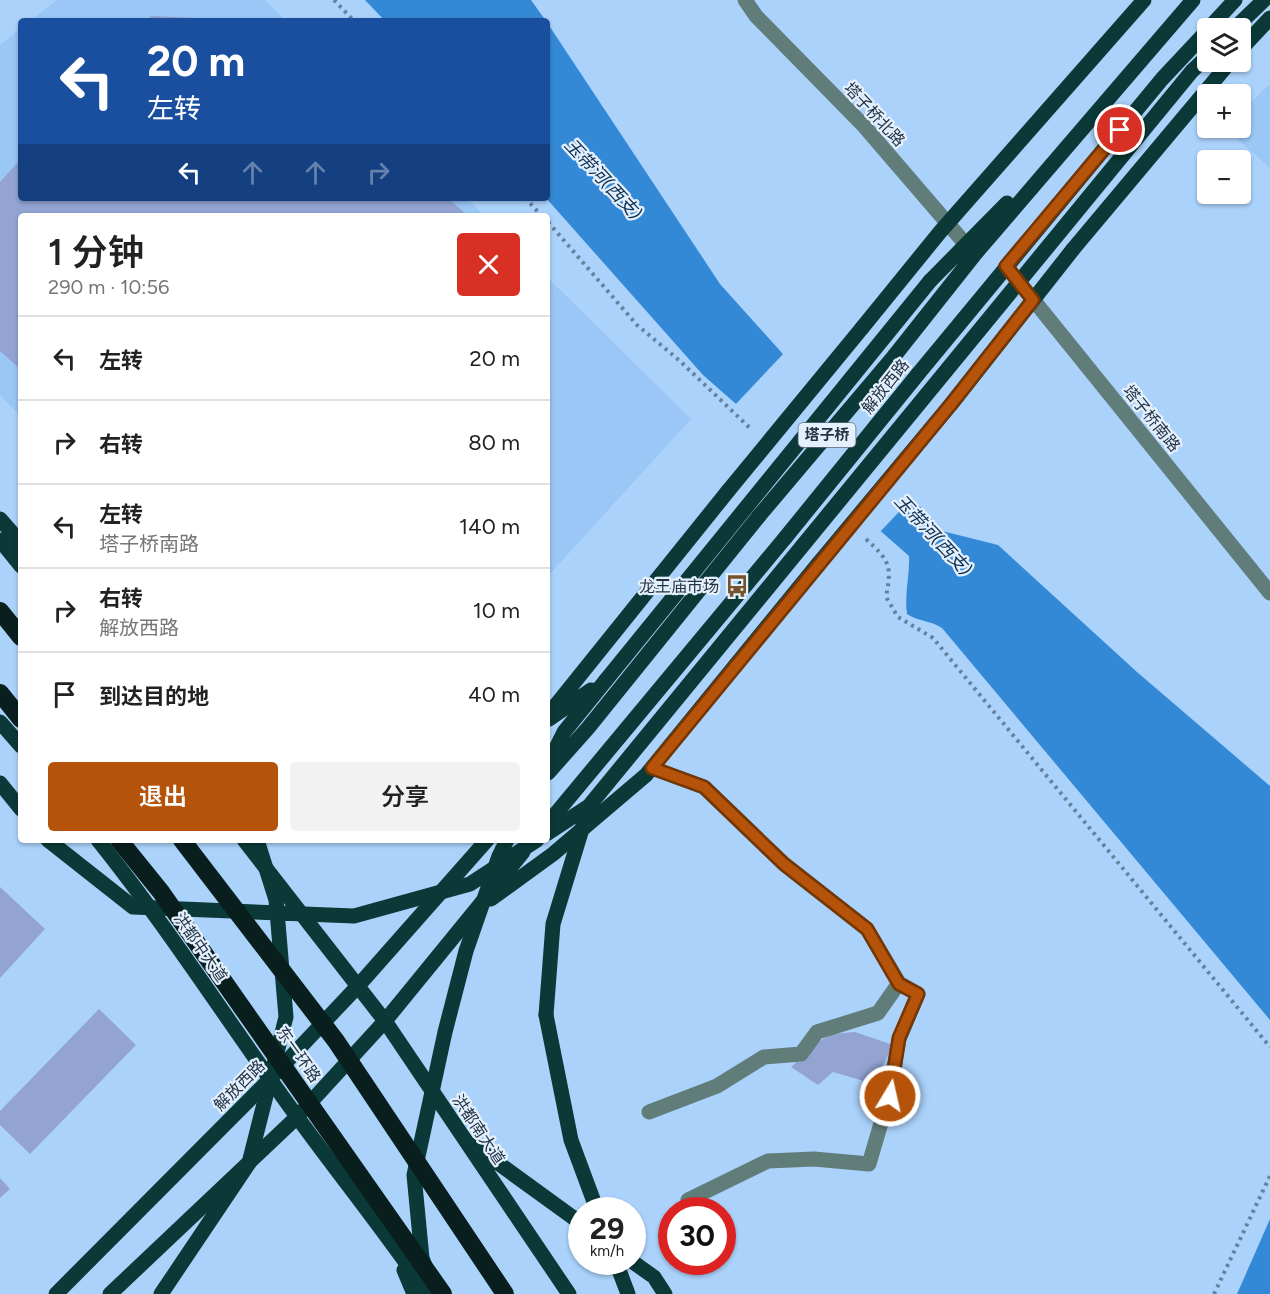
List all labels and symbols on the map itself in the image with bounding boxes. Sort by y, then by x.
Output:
street label: 塔子桥北路 [840,79,909,150]
pin [1094,104,1145,155]
water label: 玉带河(西支) [560,134,646,224]
street label: 解放西路 [858,355,913,417]
street label: 塔子桥南路 [1119,381,1184,455]
road number: 塔子桥 [798,423,856,447]
water label: 玉带河(西支) [890,490,976,580]
bus stop icon: 龙王庙市场 [724,573,750,599]
place label: 龙王庙市场 [639,577,719,596]
street label: 洪都中大道 [170,909,231,986]
street label: 东一环路 [272,1023,325,1086]
street label: 解放西路 [210,1056,269,1115]
position arrow [858,1064,922,1128]
street label: 洪都南大道 [448,1091,509,1168]
speed limit sign: 30 [658,1197,736,1275]

